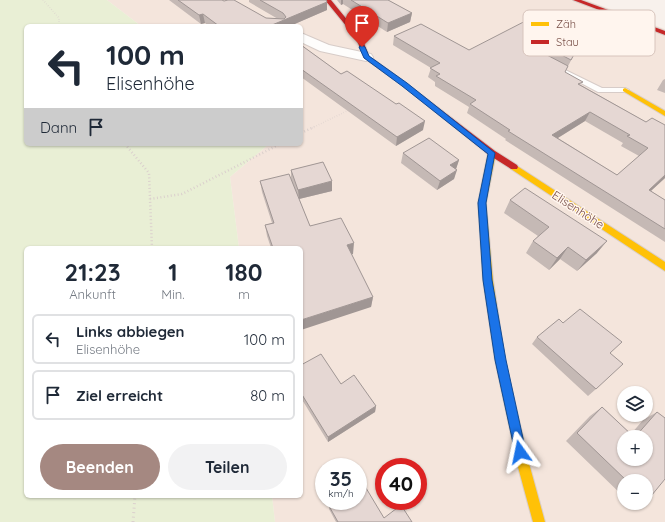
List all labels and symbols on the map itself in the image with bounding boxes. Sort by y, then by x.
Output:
pin [345,6,379,47]
legend [523,10,655,56]
text: Zäh [556,17,576,31]
text: Stau [556,35,579,49]
street label: Elisenhöhe [549,187,607,232]
position arrow [499,431,541,473]
speed limit sign: 40 [375,458,427,510]

